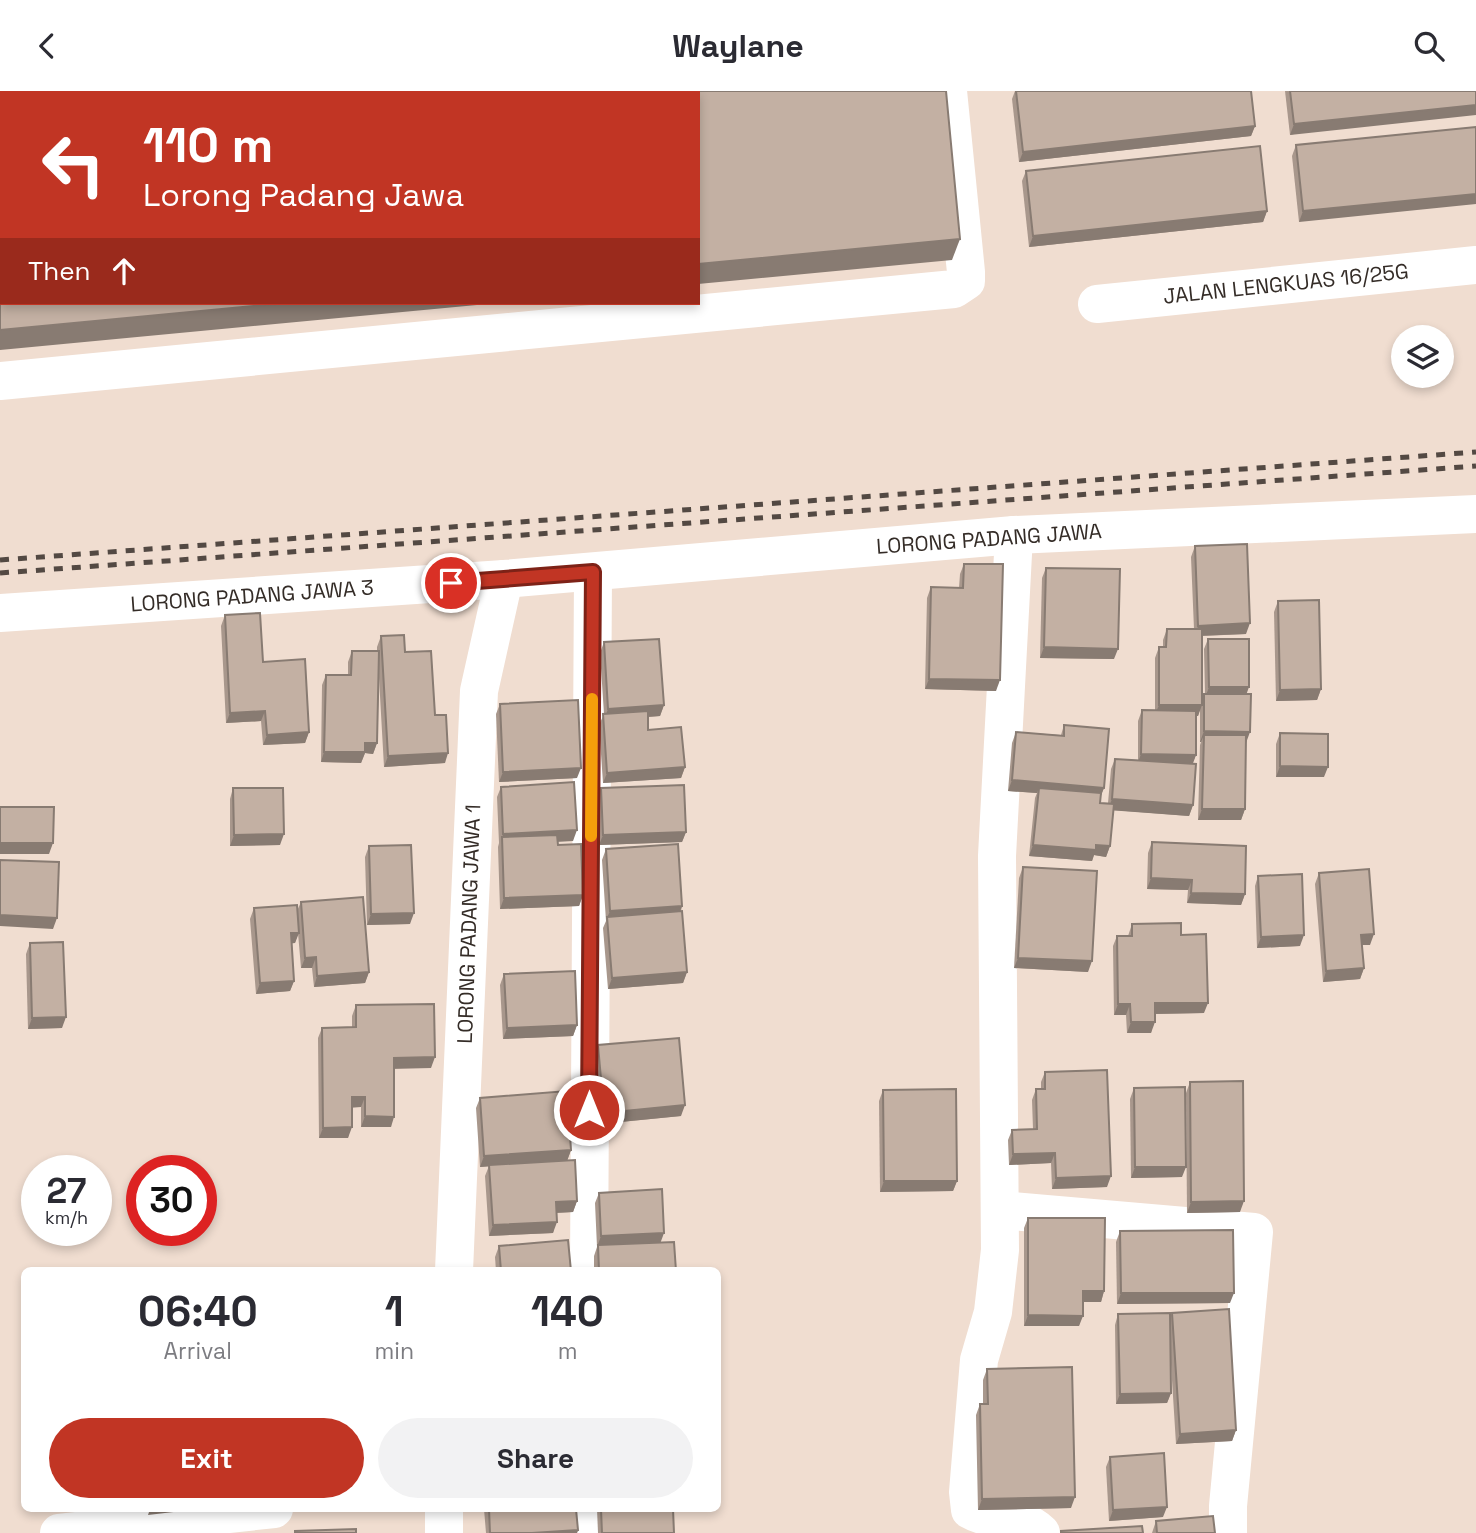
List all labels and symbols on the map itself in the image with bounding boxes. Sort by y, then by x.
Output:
street label: JALAN LENGKUAS 16/25G [1162,257,1410,310]
street label: LORONG PADANG JAWA [875,517,1103,560]
pin [421,553,481,613]
street label: LORONG PADANG JAWA 3 [129,574,375,617]
street label: LORONG PADANG JAWA 1 [451,804,486,1044]
position arrow [552,1073,626,1147]
speed limit sign: 30 [126,1155,217,1246]

